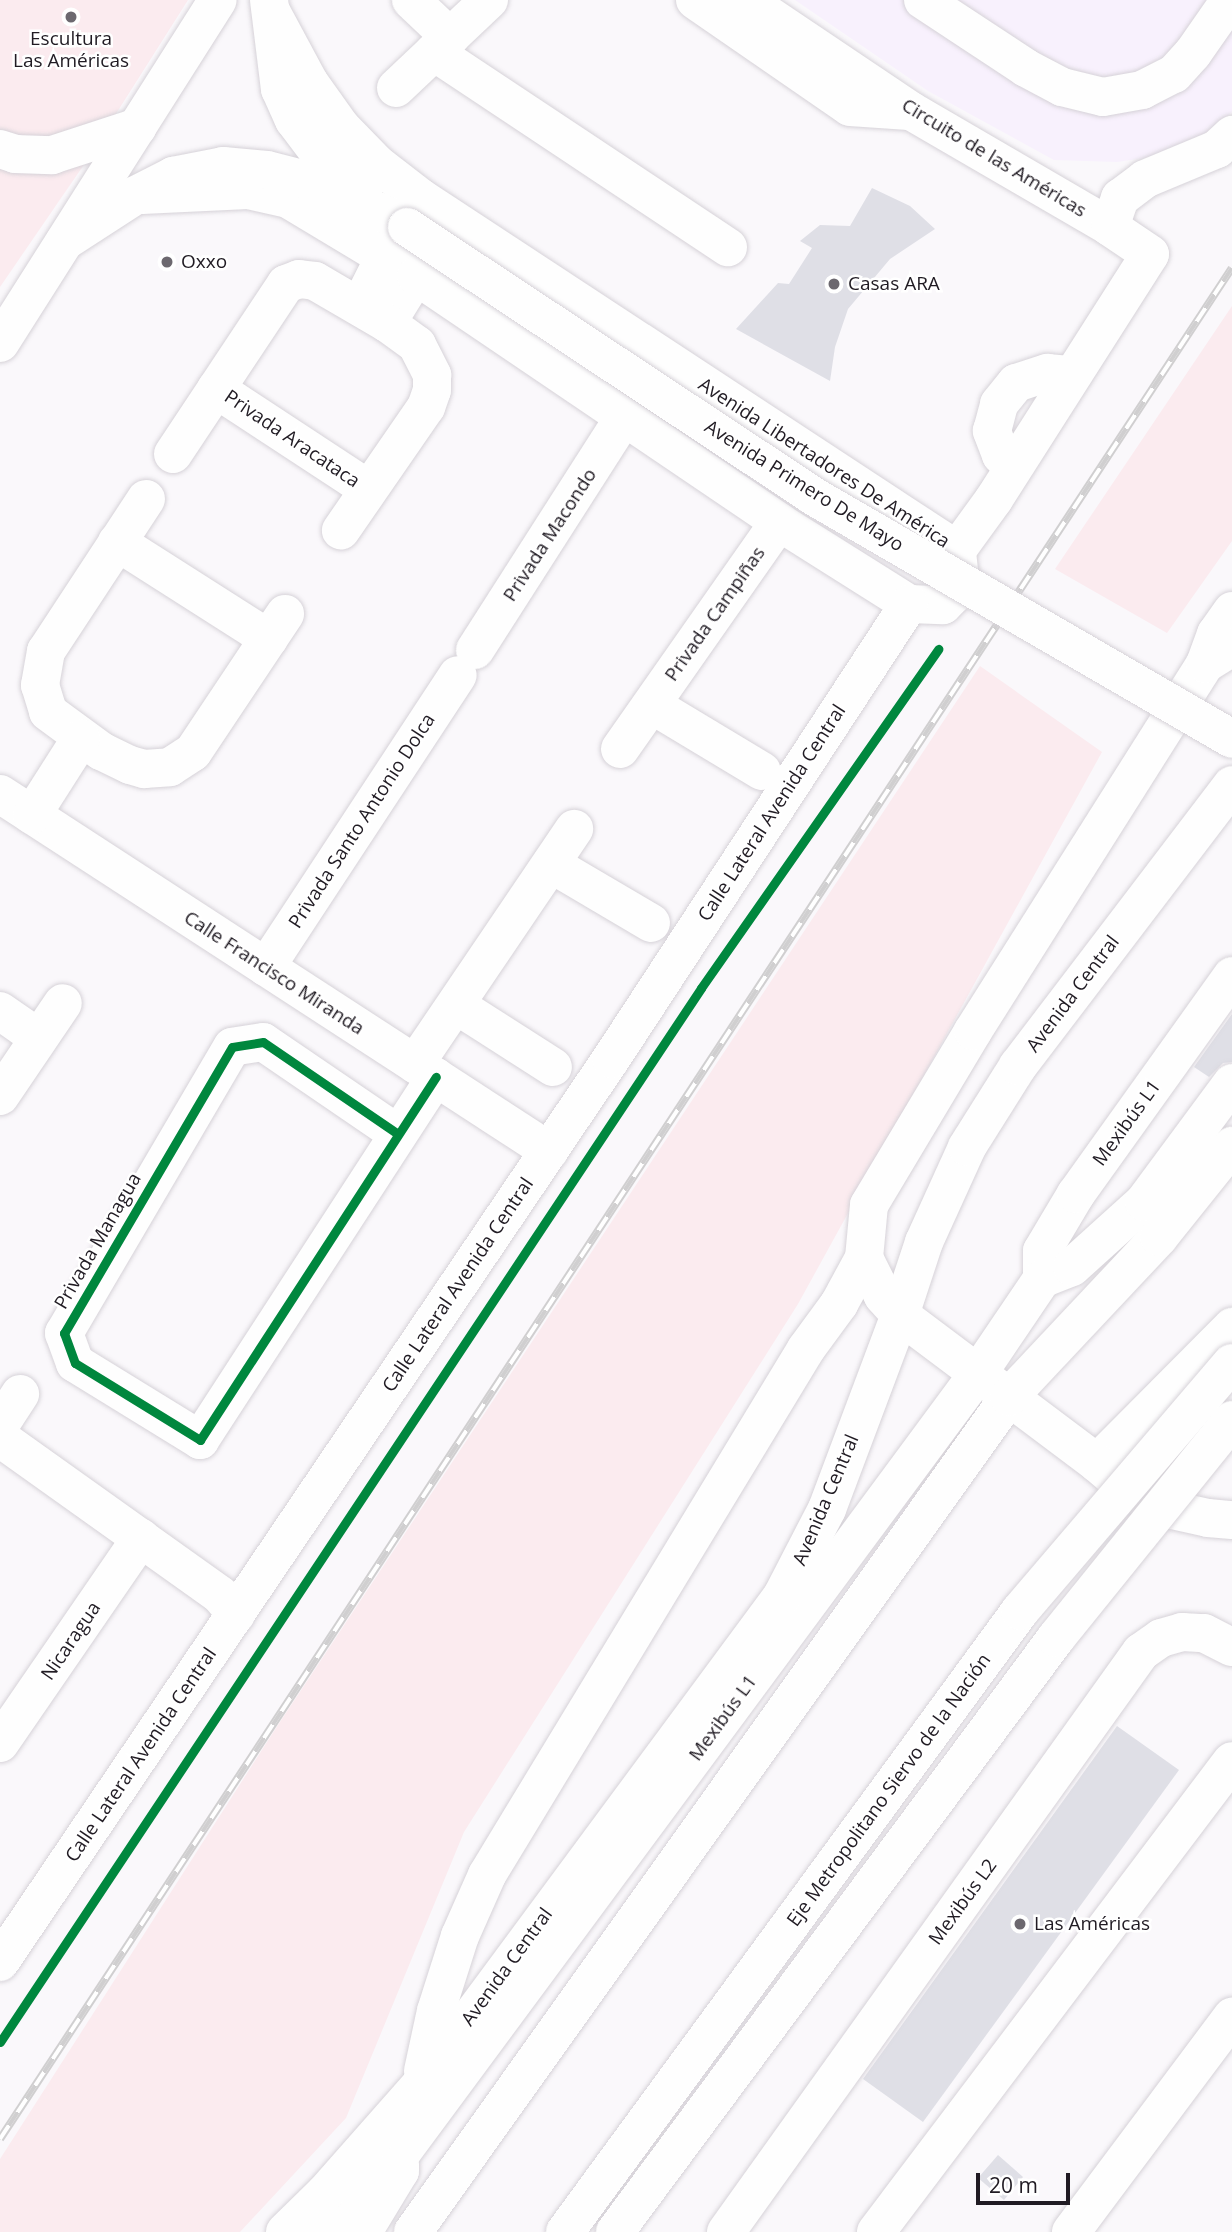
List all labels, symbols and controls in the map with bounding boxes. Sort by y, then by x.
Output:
marker: Escultura Las Américas [63,9,79,25]
place label: Escultura Las Américas [13,28,129,72]
street label: Circuito de las Américas [898,94,1090,222]
place label: Oxxo [181,251,227,273]
marker: Oxxo [159,254,175,270]
place label: Casas ARA [848,273,940,295]
marker: Casas ARA [826,276,842,292]
street label: Avenida Libertadores De América [694,373,954,553]
street label: Privada Aracataca [220,385,364,493]
street label: Avenida Primero De Mayo [700,415,908,557]
street label: Privada Macondo [498,464,602,606]
street label: Privada Campiñas [660,542,770,686]
street label: Calle Lateral Avenida Central [693,700,851,926]
street label: Privada Santo Antonio Dolca [284,709,440,933]
street label: Calle Francisco Miranda [180,906,368,1040]
street label: Avenida Central [1022,931,1124,1057]
street label: Mexibús L1 [1088,1076,1166,1170]
street label: Privada Managua [50,1169,146,1313]
street label: Calle Lateral Avenida Central [378,1173,538,1397]
street label: Avenida Central [788,1431,864,1569]
street label: Nicaragua [36,1597,106,1685]
street label: Calle Lateral Avenida Central [61,1643,221,1867]
street label: Eje Metropolitano Siervo de la Nación [782,1649,996,1931]
street label: Mexibús L1 [684,1671,762,1765]
street label: Mexibús L2 [924,1855,1002,1949]
street label: Avenida Central [457,1904,557,2030]
place label: Las Américas [1034,1913,1150,1935]
marker: Las Américas [1012,1916,1028,1932]
scale bar [980,2158,1074,2202]
text: 20 m [989,2171,1038,2199]

